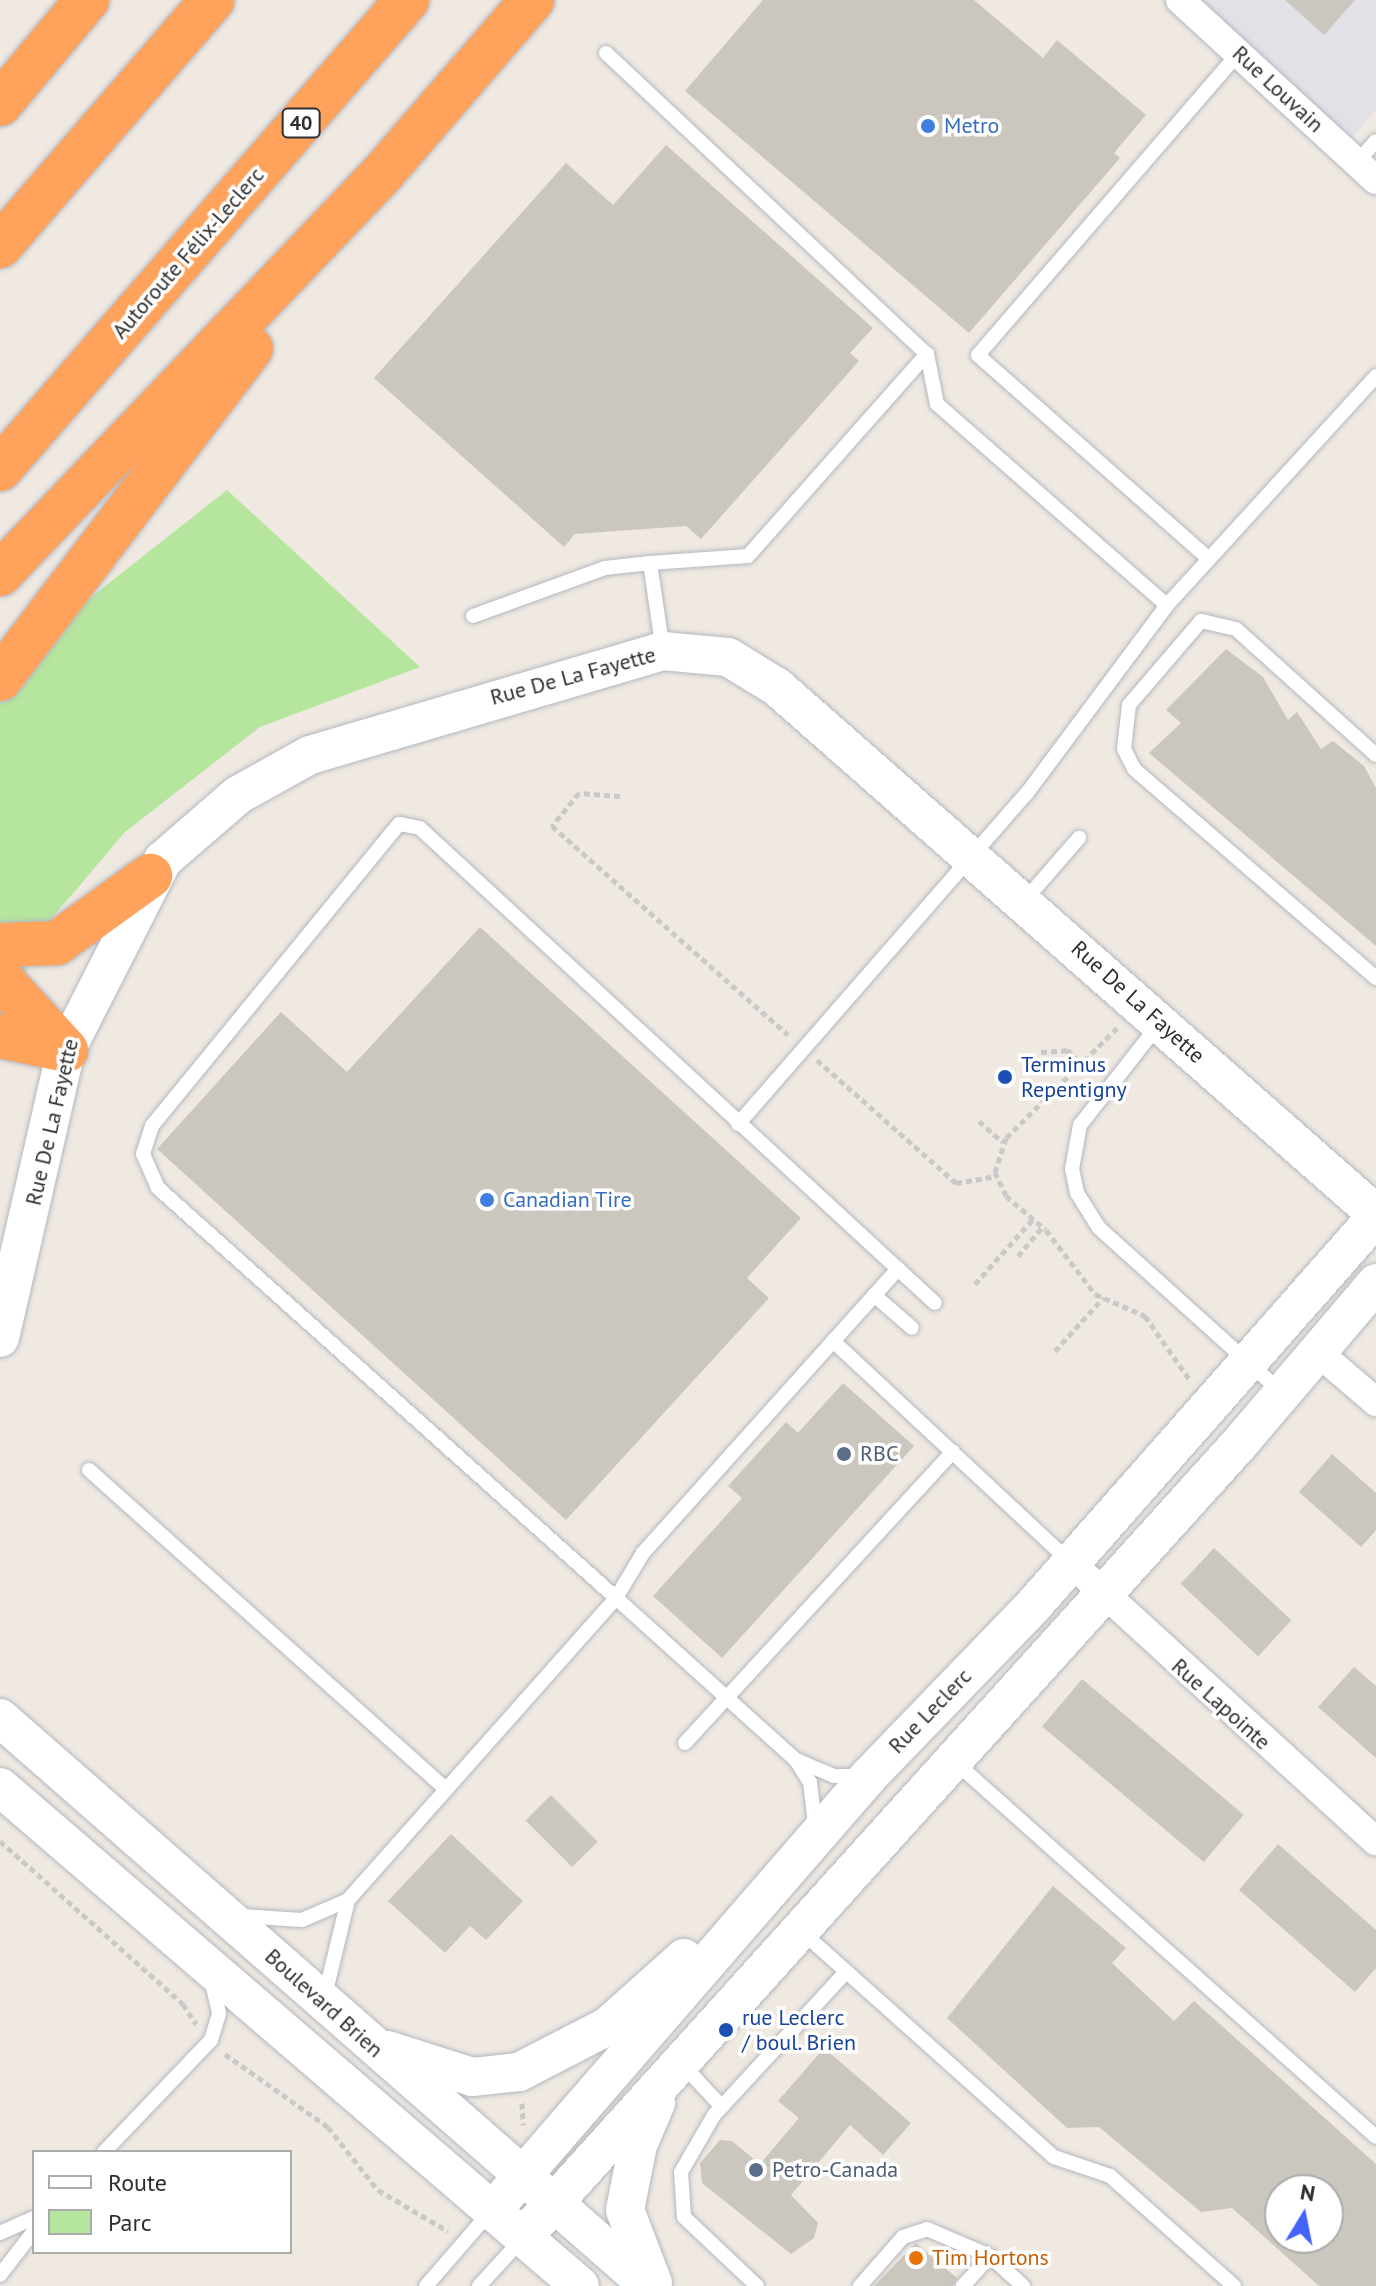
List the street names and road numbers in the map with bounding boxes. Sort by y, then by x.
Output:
street label: Rue Louvain [1227,40,1329,138]
road number: 40 [281,107,321,139]
street label: Autoroute Félix-Leclerc [106,162,270,344]
street label: Rue De La Fayette [487,641,659,711]
street label: Rue De La Fayette [1066,935,1210,1069]
street label: Rue De La Fayette [20,1036,84,1208]
street label: Rue Lapointe [1166,1653,1276,1755]
street label: Rue Leclerc [883,1663,977,1759]
street label: Boulevard Brien [260,1943,388,2063]

